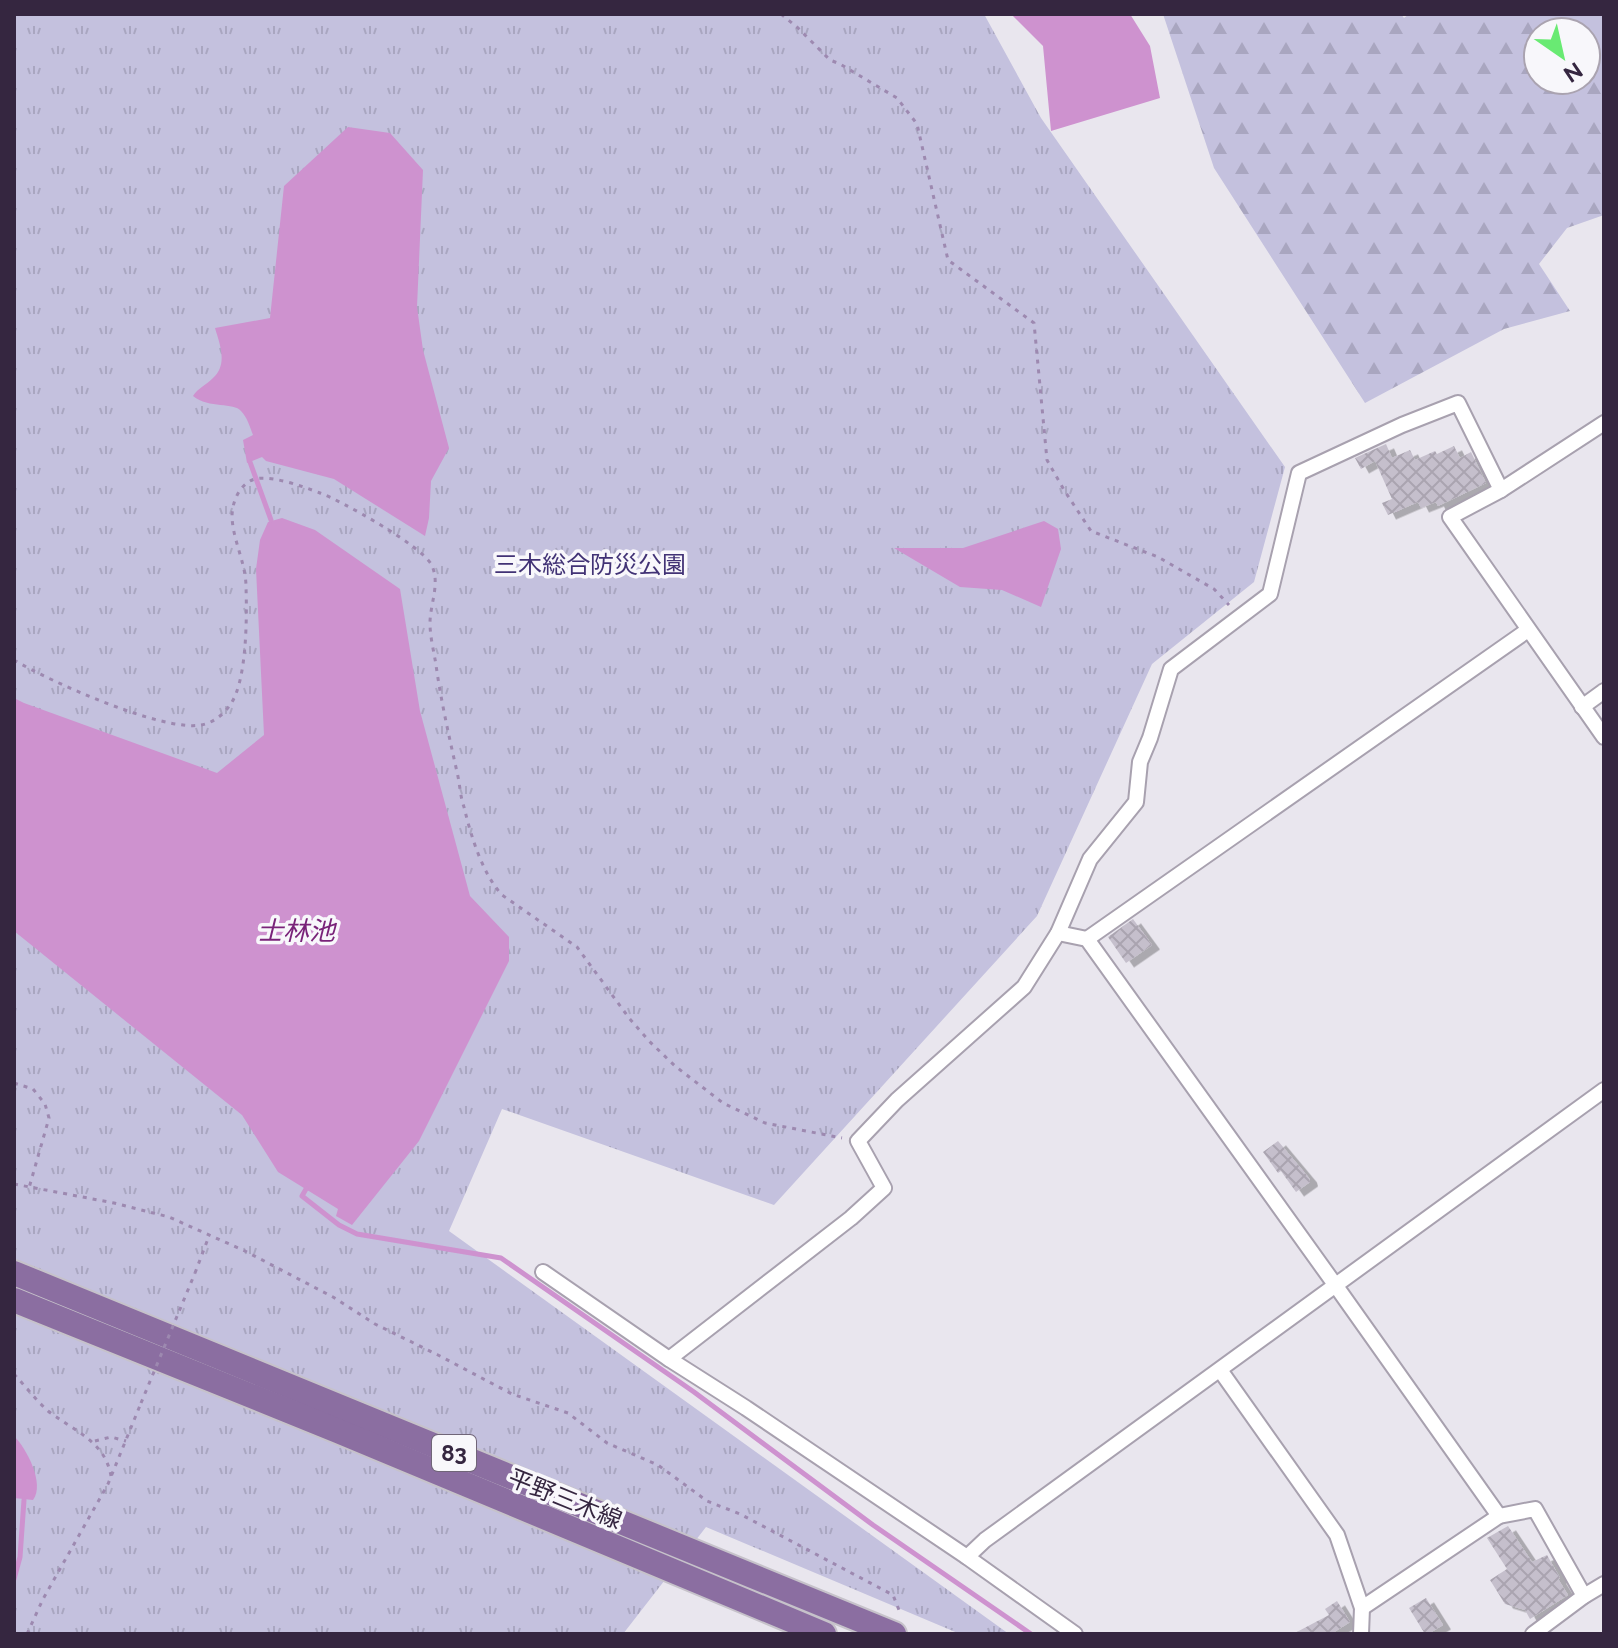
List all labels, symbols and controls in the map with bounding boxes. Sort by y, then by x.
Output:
north arrow [1522,16,1602,96]
text: N [1559,57,1587,88]
park label: 三木総合防災公園 [494,550,686,579]
water label: 士林池 [257,916,338,946]
road number: 83 [432,1435,476,1471]
street label: 平野三木線 [504,1463,626,1534]

